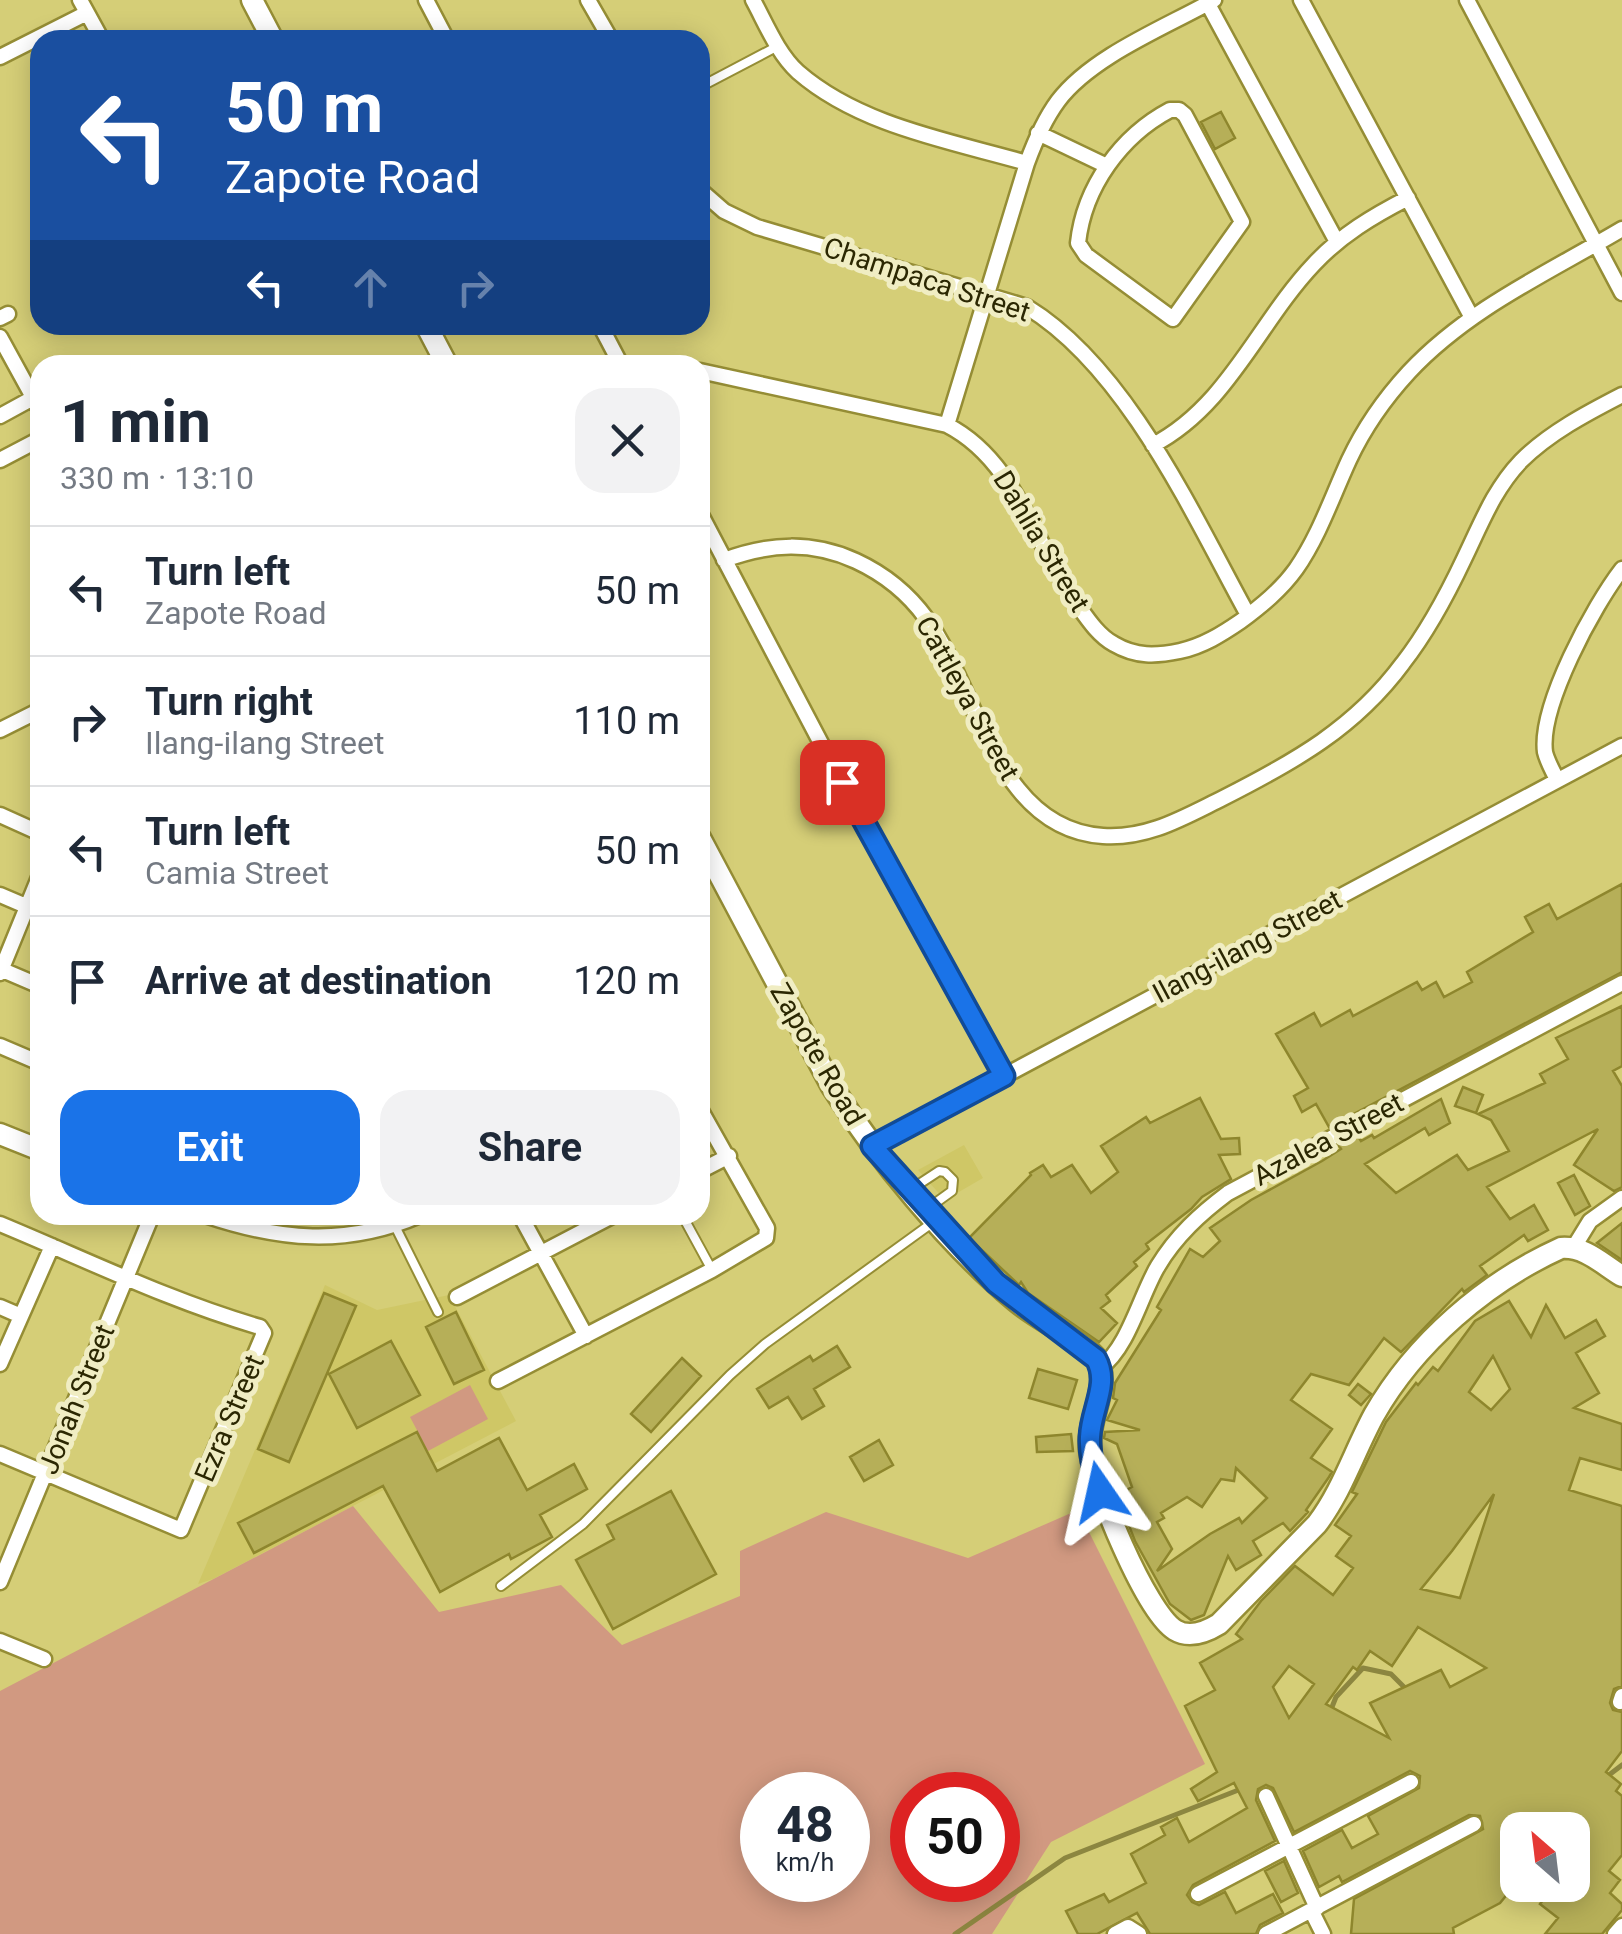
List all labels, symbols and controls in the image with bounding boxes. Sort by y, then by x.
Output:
text: 50 m [225,67,383,149]
icon: left [60,70,190,200]
text: Zapote Road [225,151,480,204]
street label: Champaca Street [819,231,1034,328]
icon: left [238,260,293,315]
icon: ahead [343,260,398,315]
icon: right [448,260,503,315]
text: 1 min [60,386,211,457]
button: close [575,388,680,493]
text: 330 m · 13:10 [60,459,254,497]
street label: Dahlia Street [987,465,1097,618]
text: Turn left [145,550,290,594]
icon: left [60,564,115,619]
text: 50 m [595,569,680,613]
text: Zapote Road [145,594,327,632]
street label: Cattleya Street [909,611,1026,786]
text: Turn right [145,680,313,724]
icon: right [60,694,115,749]
text: 110 m [573,699,680,743]
text: Ilang-ilang Street [145,724,384,762]
pin [800,740,885,825]
icon: arrive [815,755,870,810]
text: Turn left [145,810,290,854]
icon: left [60,824,115,879]
text: 50 m [595,829,680,873]
text: Camia Street [145,854,329,892]
street label: Ilang-ilang Street [1147,883,1347,1010]
icon: arrive [60,954,115,1009]
text: Arrive at destination [145,959,492,1003]
text: 120 m [573,959,680,1003]
street label: Zapote Road [764,977,872,1131]
street label: Azalea Street [1248,1086,1409,1193]
button: Exit [60,1090,360,1205]
button: Share [380,1090,680,1205]
street label: Jonah Street [32,1320,121,1479]
street label: Ezra Street [188,1350,271,1487]
position arrow [1048,1440,1152,1544]
speed limit sign: 50 [890,1772,1020,1902]
text: 48 [776,1796,834,1854]
north arrow [1500,1812,1590,1902]
map controls [1500,1812,1590,1902]
text: km/h [776,1848,834,1877]

